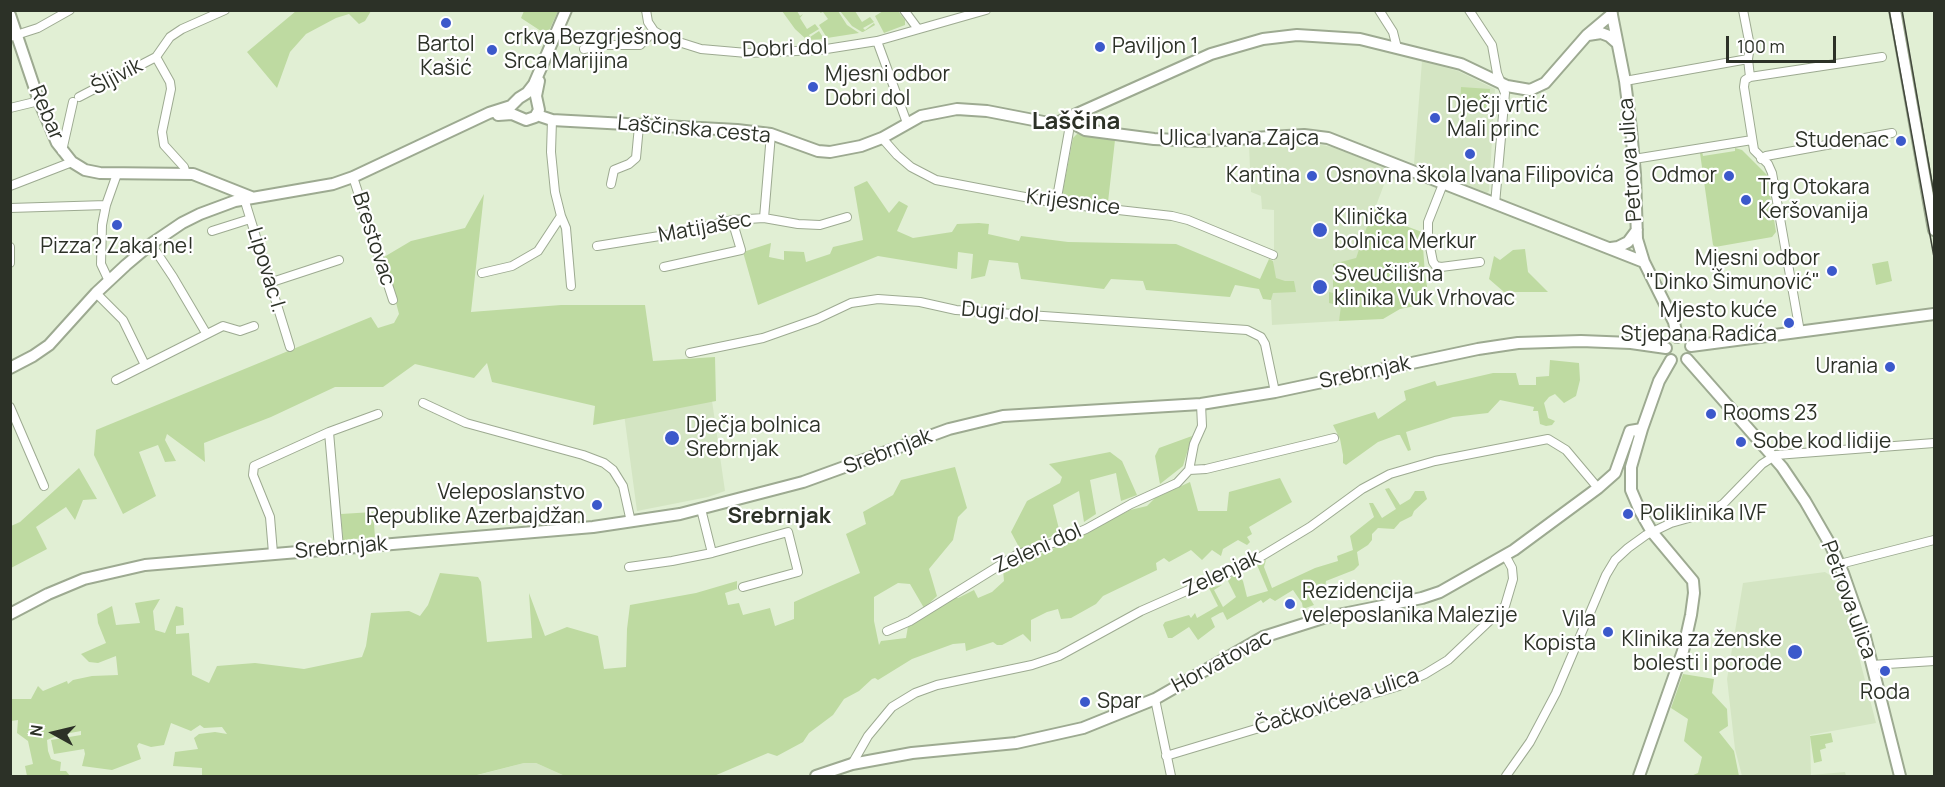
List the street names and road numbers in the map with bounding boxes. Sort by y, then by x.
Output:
street label: Dobri dol [742,35,828,63]
street label: Šljivik [87,53,147,101]
street label: Rebar [23,82,69,144]
street label: Petrova ulica [1614,97,1648,223]
street label: Laščinska cesta [616,111,772,149]
street label: Ulica Ivana Zajca [1159,126,1319,152]
street label: Krijesnice [1025,185,1121,221]
street label: Brestovac [346,189,400,289]
street label: Matijašec [656,207,754,249]
street label: Lipovac I. [241,224,291,316]
street label: Dugi dol [960,297,1040,329]
street label: Srebrnjak [1317,351,1413,395]
street label: Srebrnjak [840,424,936,480]
street label: Zeleni dol [990,518,1086,580]
street label: Srebrnjak [294,531,388,565]
street label: Petrova ulica [1815,537,1881,663]
street label: Zelenjak [1180,545,1264,603]
street label: Horvatovac [1168,625,1276,699]
street label: Čačkovićeva ulica [1252,664,1422,740]

